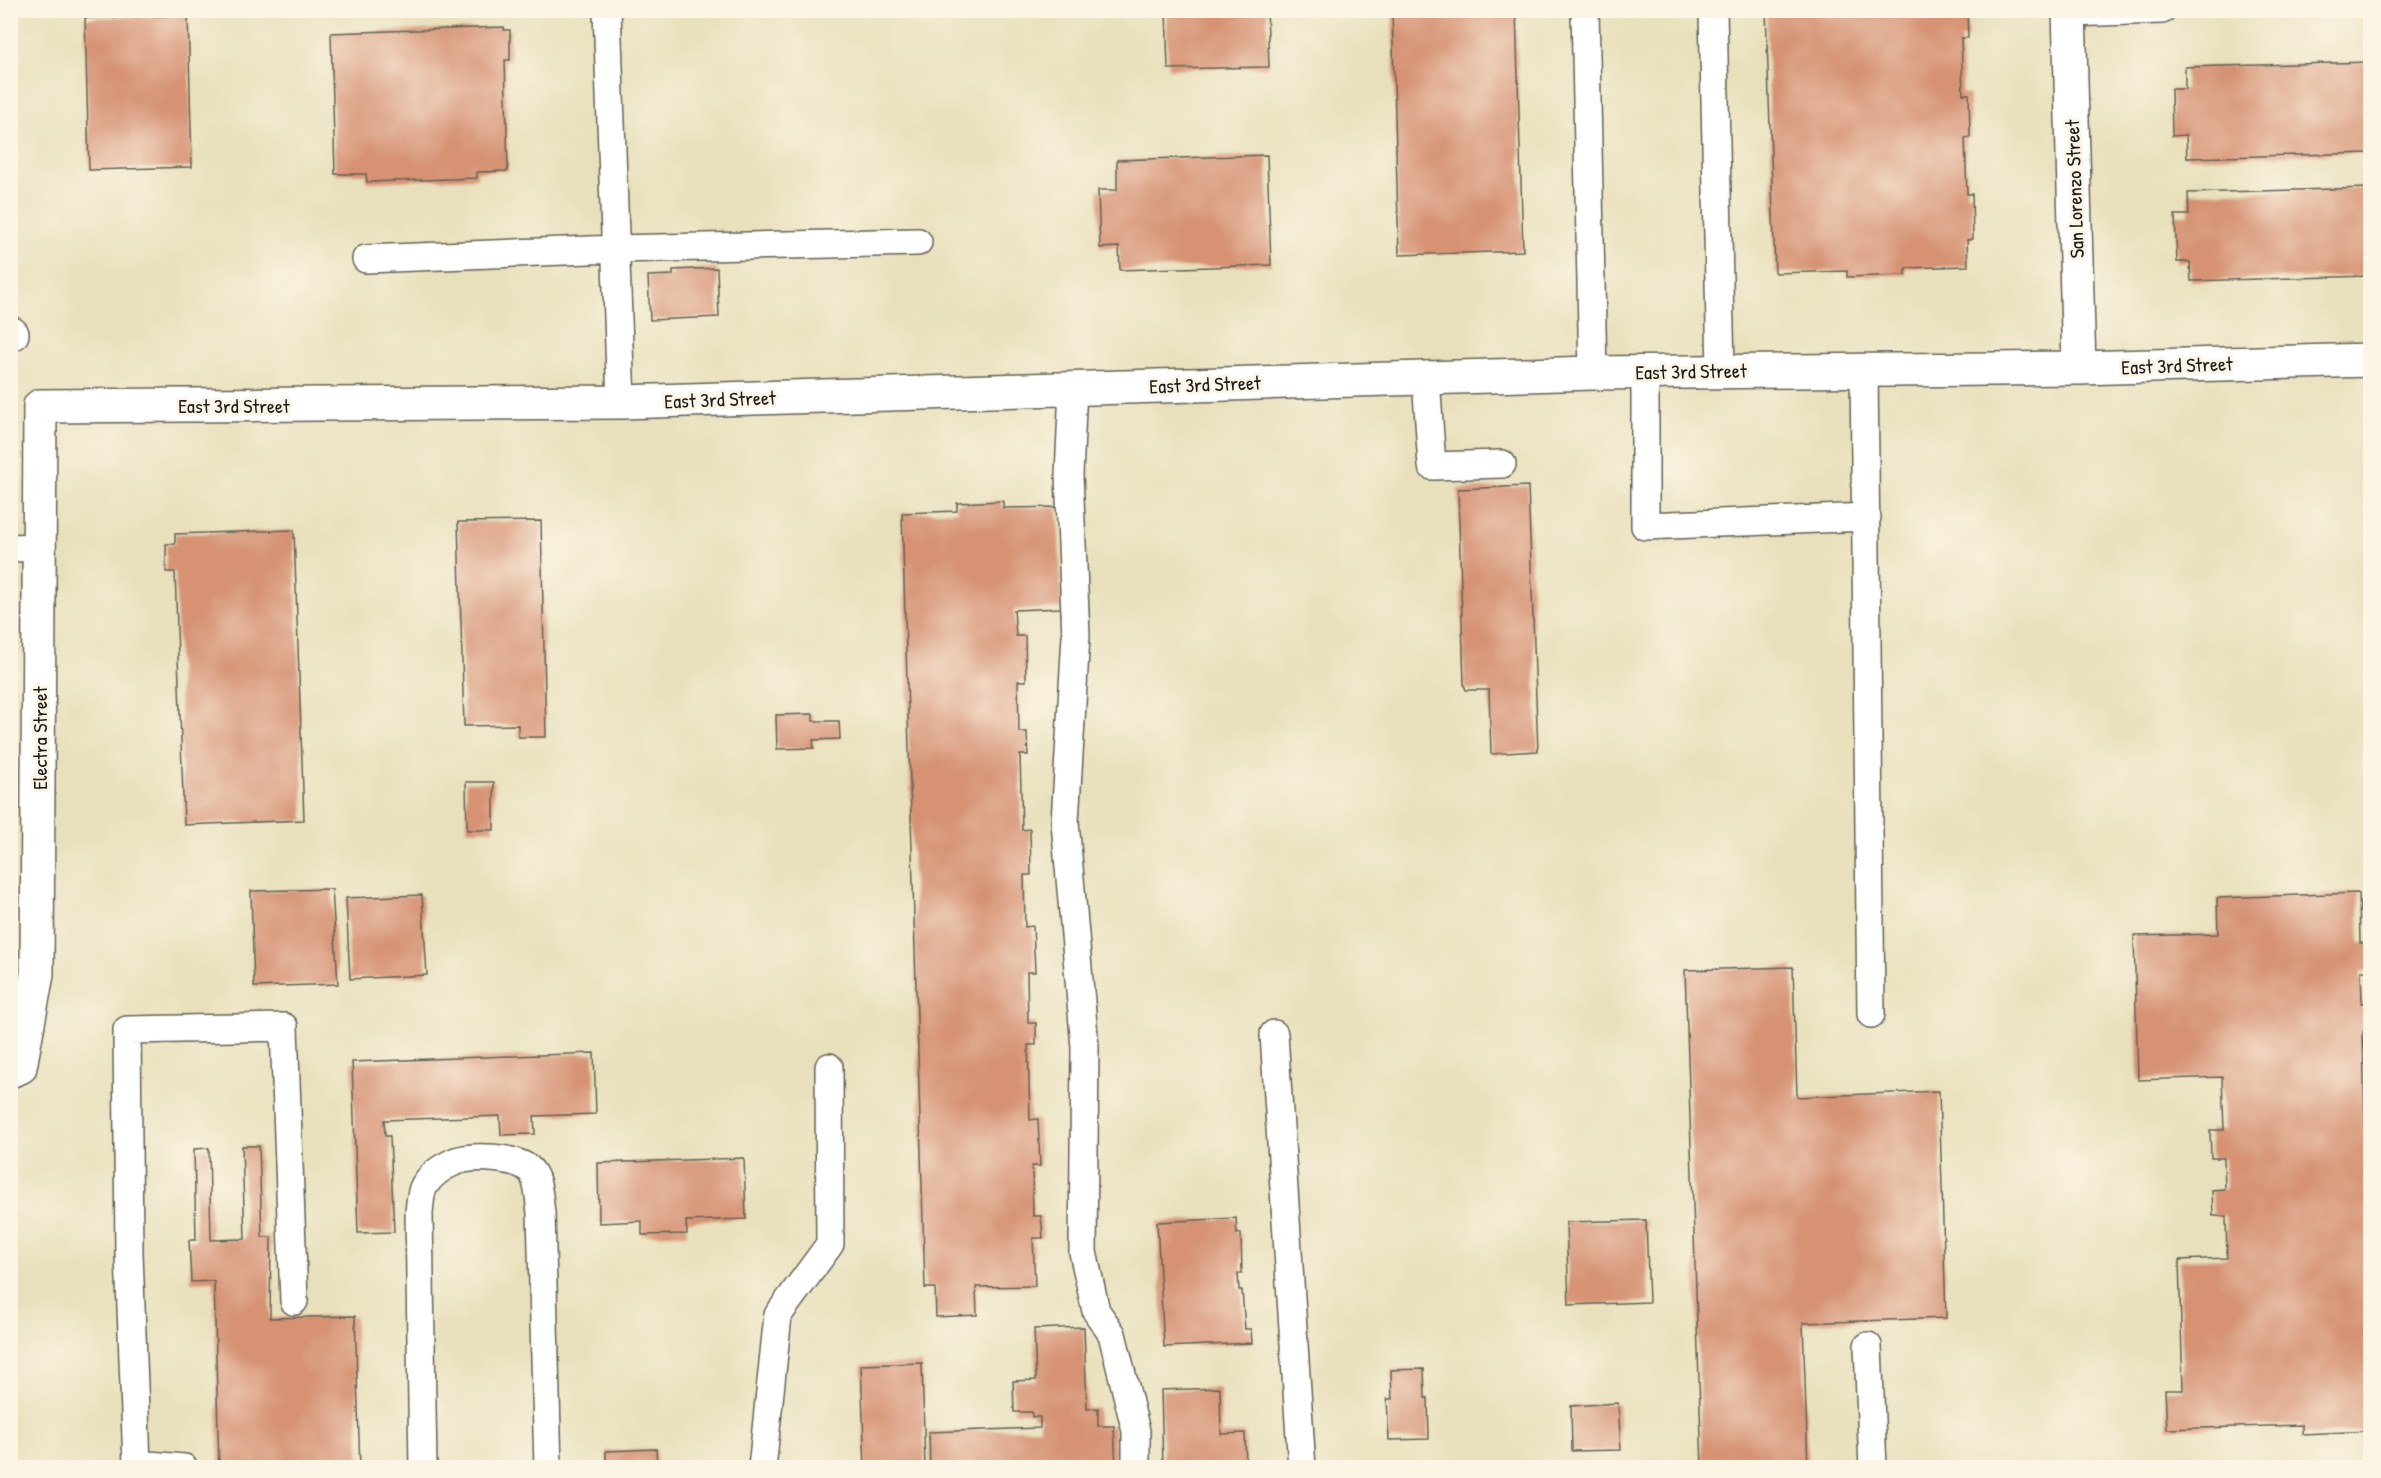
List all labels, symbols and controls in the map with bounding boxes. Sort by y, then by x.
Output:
street label: San Lorenzo Street [2058,118,2090,259]
street label: East 3rd Street [2121,350,2234,380]
street label: East 3rd Street [1635,357,1748,385]
street label: East 3rd Street [1149,369,1262,399]
street label: East 3rd Street [664,384,777,414]
street label: East 3rd Street [178,392,291,419]
street label: Electra Street [26,685,53,790]

